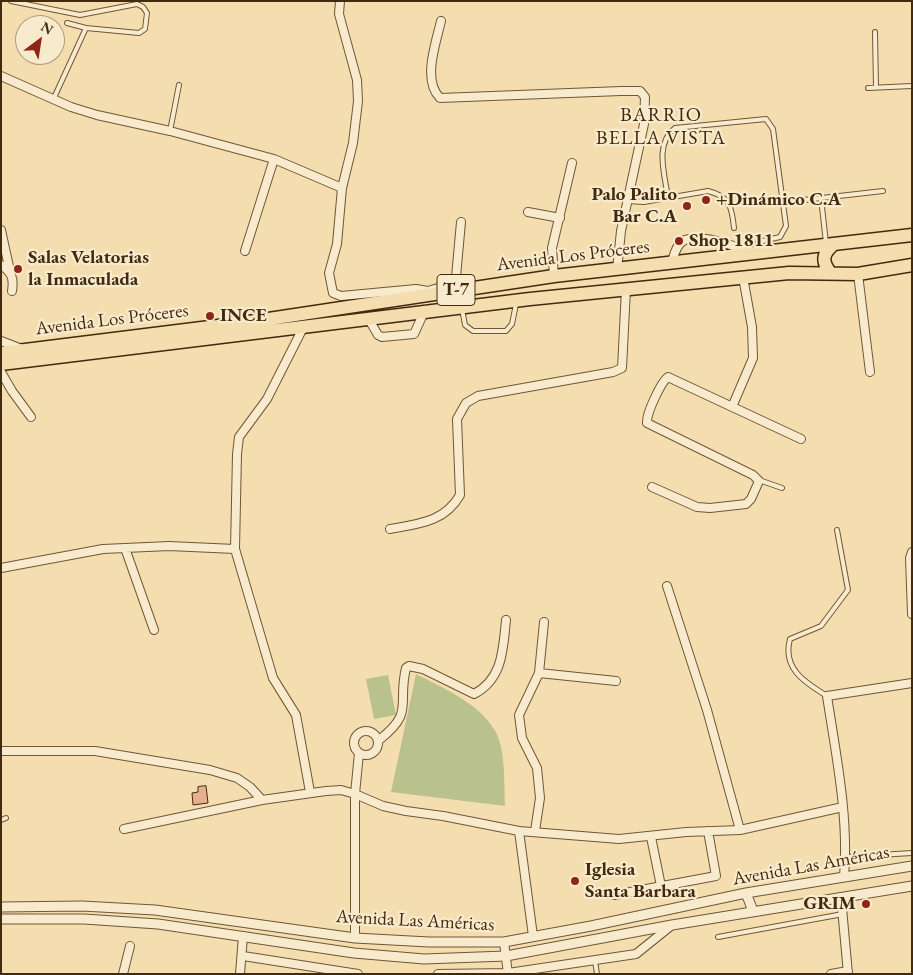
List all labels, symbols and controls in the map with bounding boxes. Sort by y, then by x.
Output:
north arrow [15,15,65,65]
text: N [38,17,57,39]
district label: BARRIO BELLA VISTA [594,104,728,151]
place label: Palo Palito Bar C.A [591,184,677,228]
place label: +Dinámico C.A [716,189,841,211]
marker: +Dinámico C.A [700,194,712,206]
marker: Palo Palito Bar C.A [681,200,693,212]
place label: Shop 1811 [689,230,774,252]
street label: Avenida Los Próceres [495,235,651,277]
marker: Shop 1811 [673,235,685,247]
place label: Salas Velatorias la Inmaculada [28,247,149,291]
marker: Salas Velatorias la Inmaculada [12,263,24,275]
road number: T-7 [437,274,475,306]
street label: Avenida Los Próceres [34,299,190,341]
place label: INCE [220,305,267,327]
marker: INCE [204,310,216,322]
street label: Avenida Las Américas [731,841,891,891]
place label: Iglesia Santa Barbara [585,859,696,903]
marker: Iglesia Santa Barbara [569,875,581,887]
place label: GRIM [804,893,856,915]
marker: GRIM [860,898,872,910]
street label: Avenida Las Américas [335,905,495,937]

